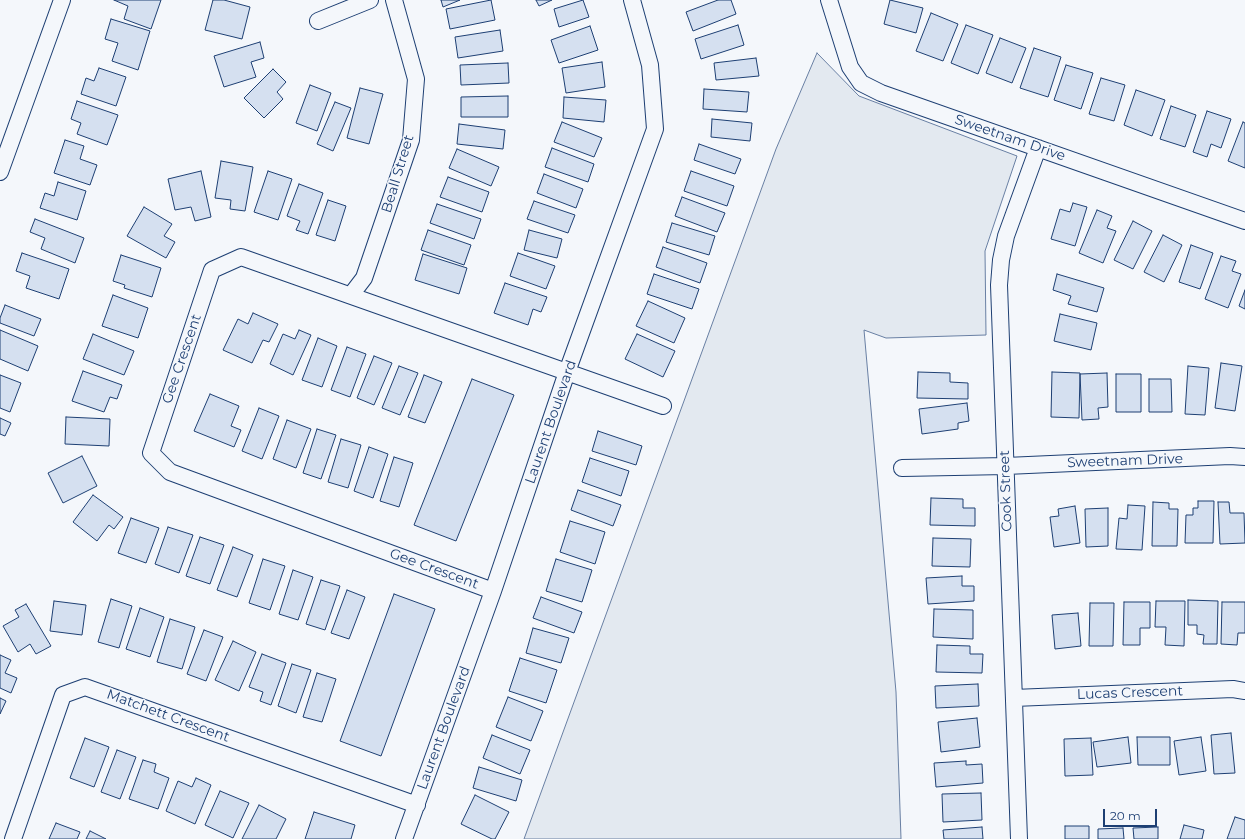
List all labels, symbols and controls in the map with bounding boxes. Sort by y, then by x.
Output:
street label: Sweetnam Drive [952,111,1068,165]
street label: Beall Street [378,133,418,215]
street label: Gee Crescent [159,312,205,406]
street label: Laurent Boulevard [522,358,580,486]
street label: Cook Street [996,450,1016,532]
street label: Sweetnam Drive [1067,451,1183,471]
street label: Gee Crescent [387,545,481,593]
street label: Laurent Boulevard [414,664,474,792]
street label: Lucas Crescent [1077,683,1183,703]
street label: Matchett Crescent [104,686,232,746]
scale bar [1105,801,1159,827]
text: 20 m [1110,808,1141,823]

